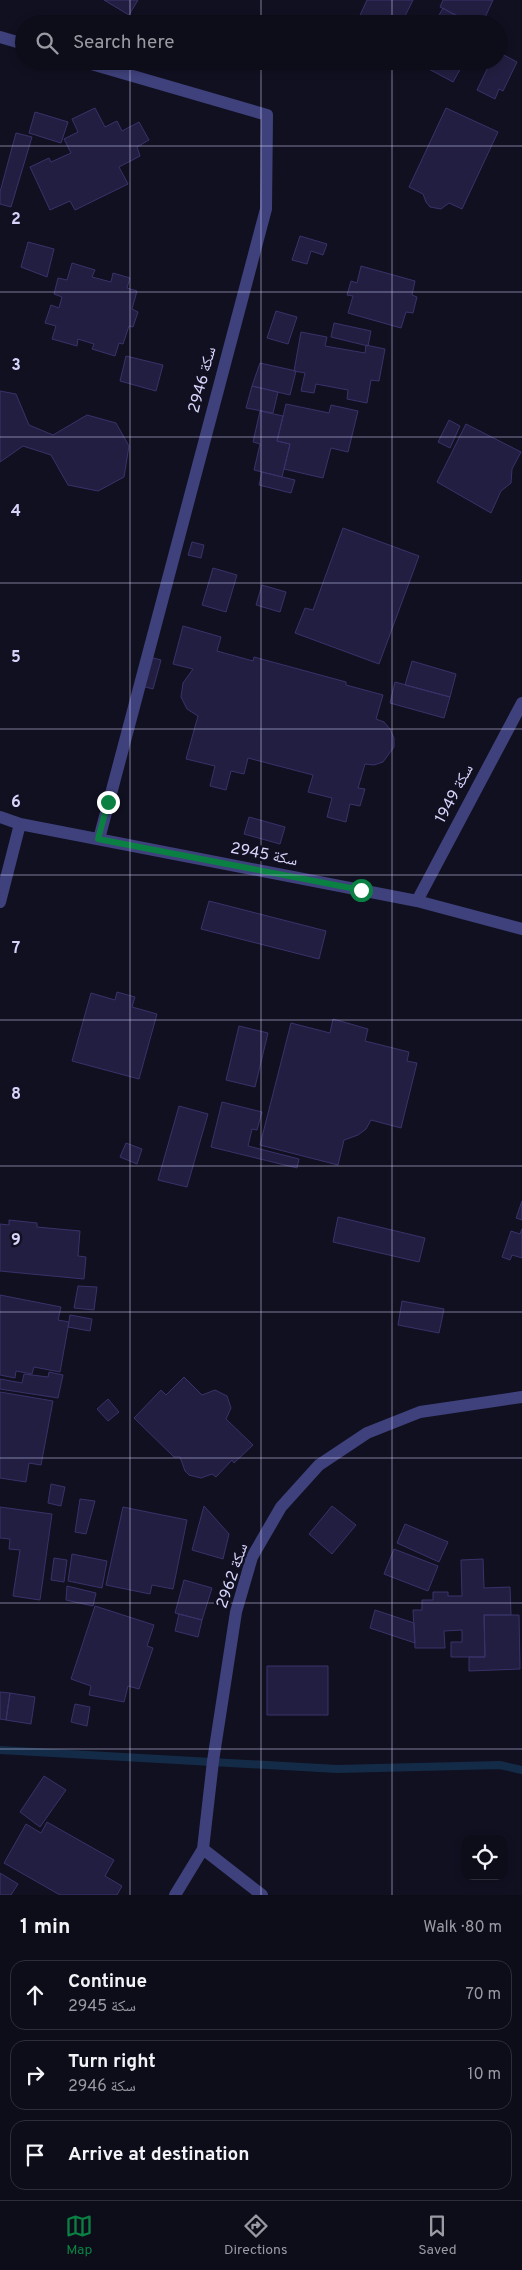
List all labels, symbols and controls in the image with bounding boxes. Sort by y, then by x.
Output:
search box [15,15,507,70]
icon: search [33,29,61,57]
text: Search here [73,31,175,55]
text: 2 [11,210,21,230]
street label: سكة 2946 [185,345,221,415]
text: 3 [11,356,21,376]
text: 4 [11,502,21,522]
text: 5 [11,648,21,668]
street label: سكة 1949 [431,761,479,827]
route end [97,791,120,814]
text: 6 [11,793,21,813]
street label: سكة 2945 [229,839,299,871]
route start [350,879,373,902]
text: 7 [12,939,20,959]
text: 8 [11,1085,21,1105]
text: 9 [11,1231,21,1251]
street label: سكة 2962 [213,1541,253,1611]
map controls [462,1835,507,1880]
button: locate [462,1835,507,1880]
text: 1 min [20,1914,70,1941]
text: Walk · 80 m [423,1918,502,1938]
text: Continue [68,1970,147,1994]
icon: ahead [21,1981,49,2009]
text: 70 m [466,1985,501,2005]
text: سكة 2945 [68,1997,136,2017]
text: Turn right [68,2050,156,2074]
icon: right [21,2061,49,2089]
text: 10 m [467,2065,501,2085]
text: سكة 2946 [68,2077,136,2097]
icon: arrive [21,2141,49,2169]
text: Arrive at destination [68,2143,249,2167]
tab: Map [65,2212,93,2259]
tab: Directions [224,2212,288,2259]
tab: Saved [418,2212,457,2259]

